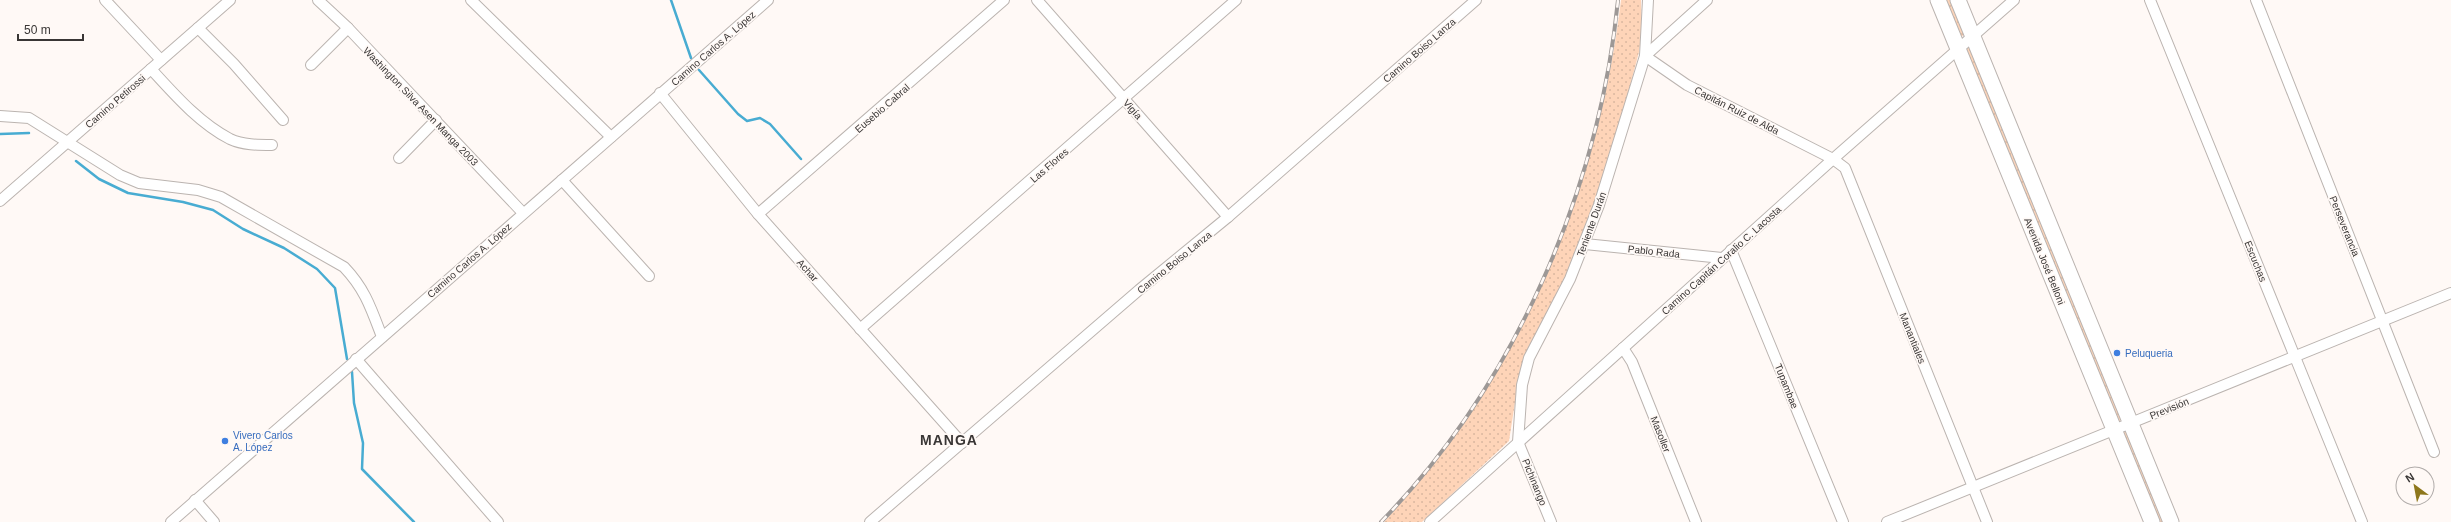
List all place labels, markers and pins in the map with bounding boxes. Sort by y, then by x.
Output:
marker: Peluqueria [2112,348,2122,358]
place label: Peluqueria [2125,348,2173,359]
place label: Vivero Carlos A. López [233,430,293,453]
marker: Vivero Carlos A. López [220,436,230,446]

